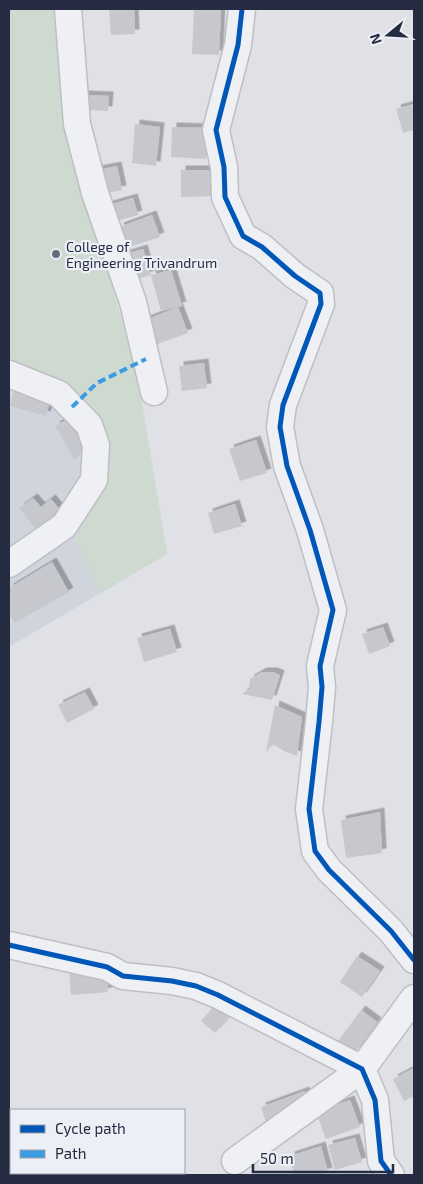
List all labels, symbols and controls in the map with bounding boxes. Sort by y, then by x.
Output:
north arrow [363,10,413,60]
text: N [366,32,385,47]
place label: College of Engineering Trivandrum [66,238,217,271]
marker: College of Engineering Trivandrum [50,248,62,260]
legend [10,1109,185,1174]
text: Cycle path [55,1119,126,1137]
scale bar [253,1142,393,1174]
text: Path [55,1144,86,1162]
text: 50 m [260,1149,294,1167]

